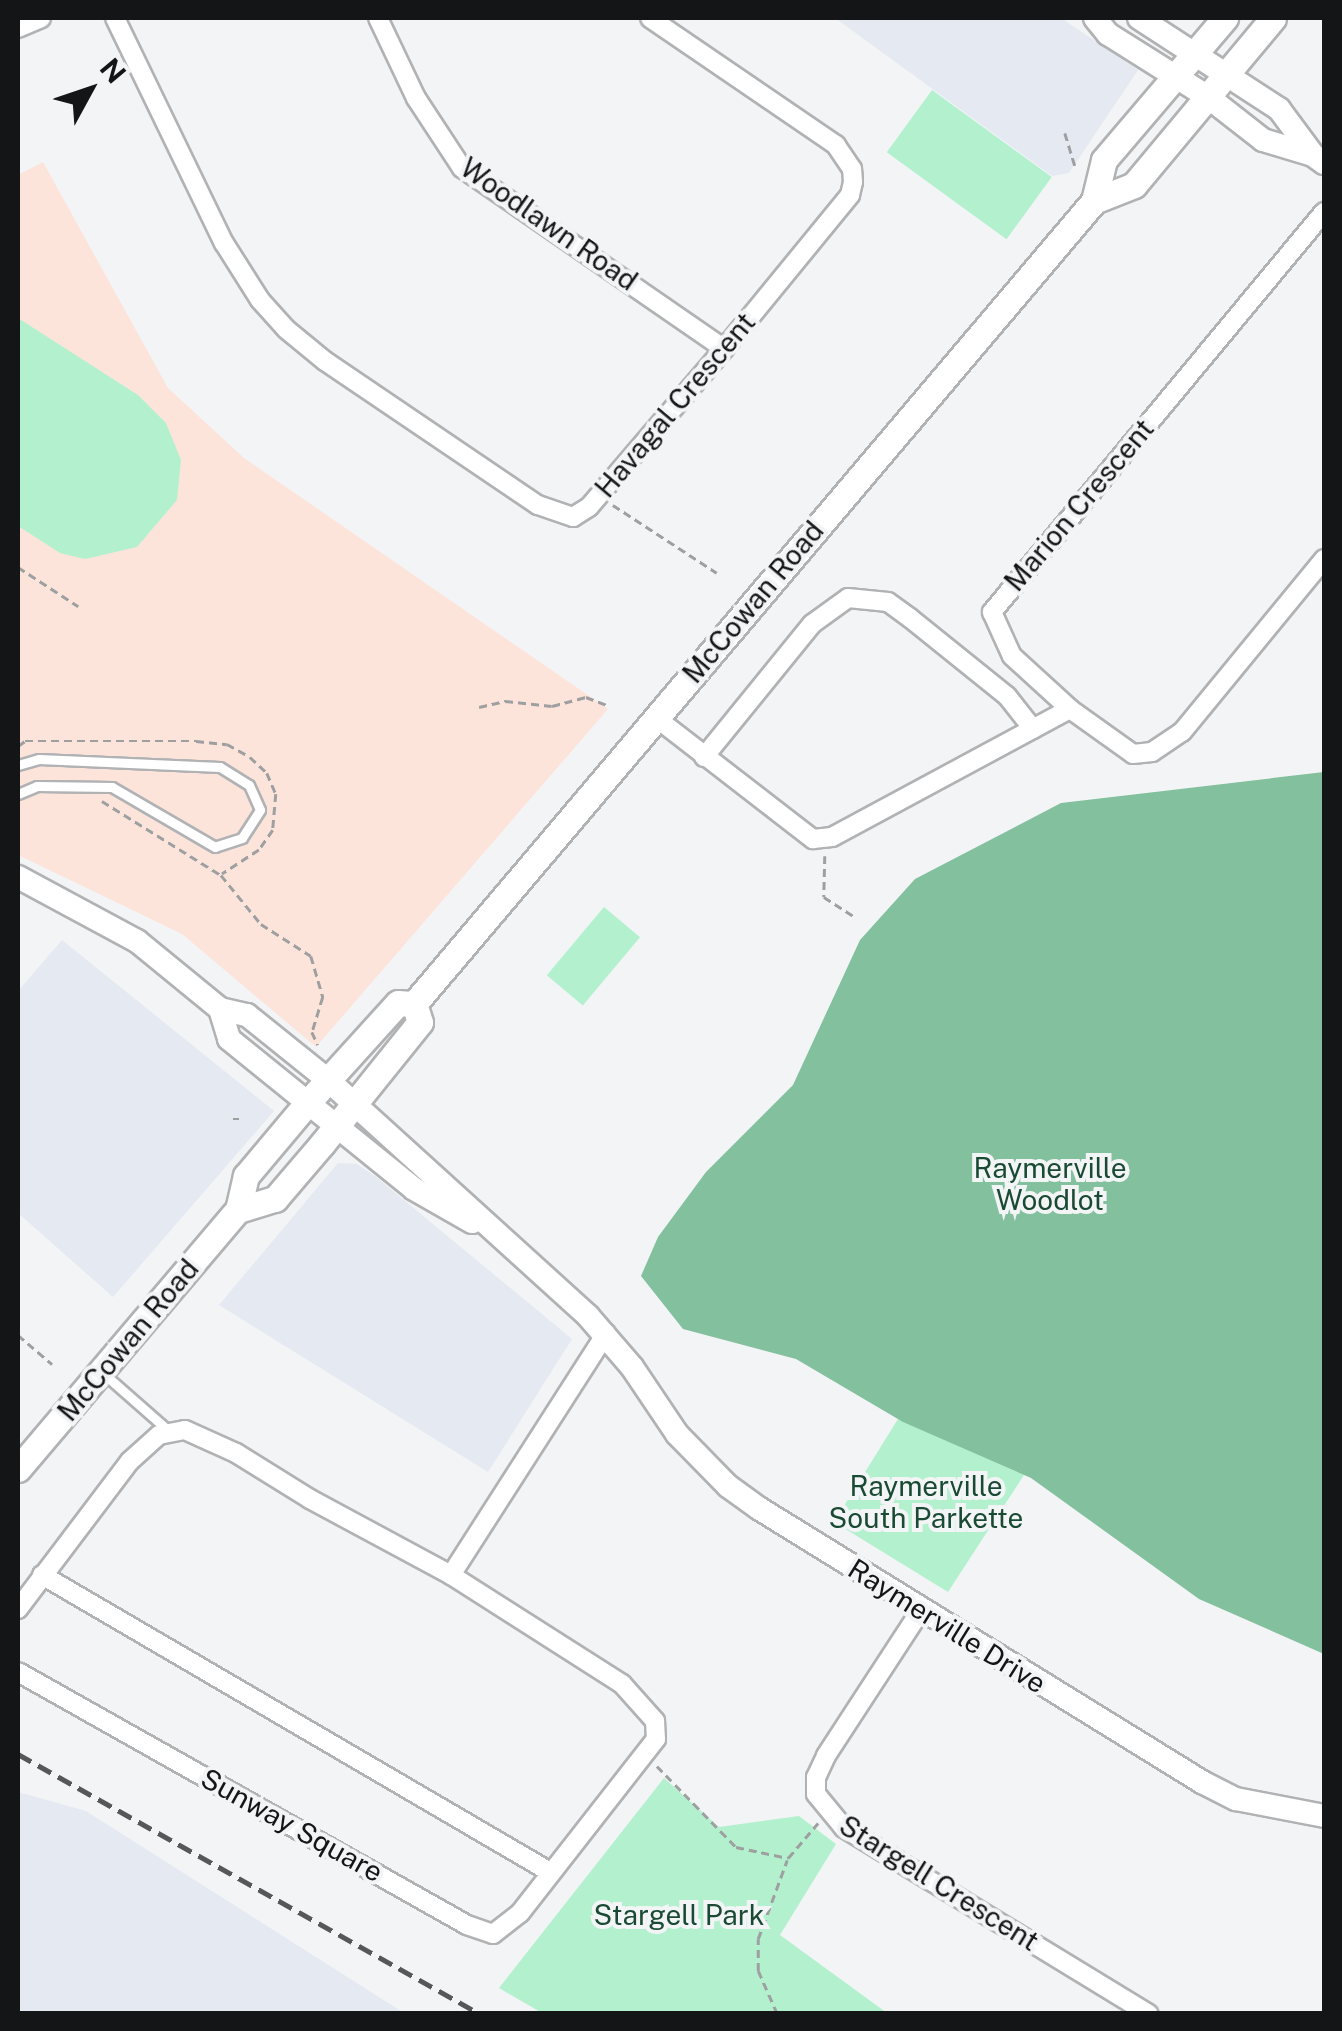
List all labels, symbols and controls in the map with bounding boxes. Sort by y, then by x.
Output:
north arrow [40,40,140,140]
text: N [94,51,133,89]
street label: Woodlawn Road [454,150,644,298]
street label: Havagal Crescent [588,306,762,504]
street label: Marion Crescent [997,412,1161,598]
street label: McCowan Road [676,514,830,690]
park label: Raymerville Woodlot [973,1151,1127,1217]
street label: McCowan Road [51,1252,205,1428]
park label: Raymerville South Parkette [829,1469,1023,1535]
street label: Raymerville Drive [842,1552,1052,1700]
street label: Sunway Square [195,1761,389,1889]
street label: Stargell Crescent [833,1808,1045,1958]
park label: Stargell Park [594,1898,764,1932]

